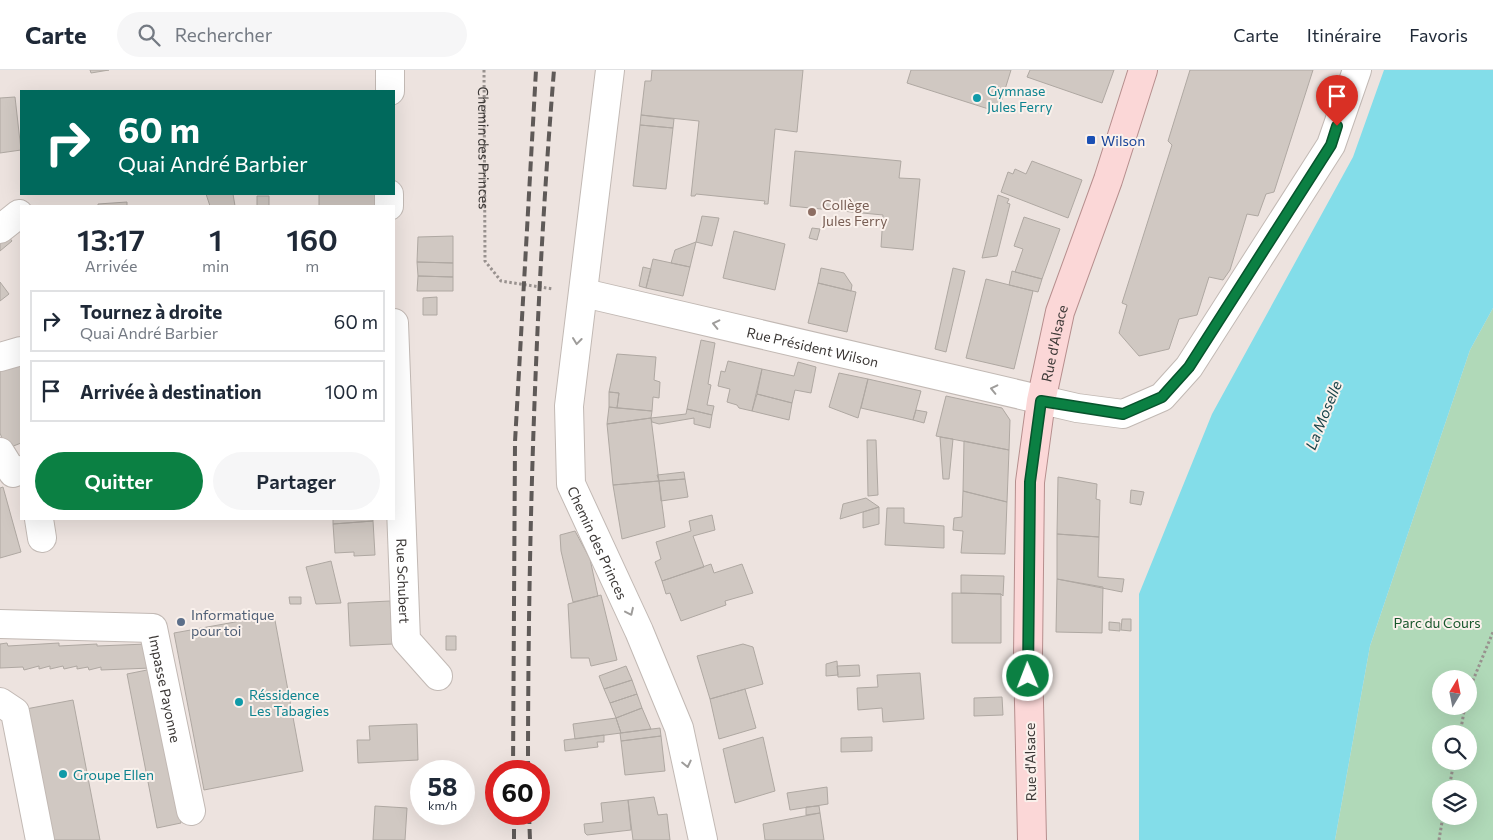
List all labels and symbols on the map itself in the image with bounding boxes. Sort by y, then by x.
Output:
pin [1316,75,1358,126]
place label: Gymnase Jules Ferry [987,82,1052,115]
street label: Chemin des Princes [476,87,493,209]
marker: Gymnase Jules Ferry [971,92,983,104]
place label: Wilson [1101,132,1145,149]
marker: Wilson [1085,134,1097,146]
place label: Collège Jules Ferry [822,196,887,229]
marker: Collège Jules Ferry [806,206,818,218]
street label: Rue d'Alsace [1037,302,1071,383]
one-way arrow [712,319,721,330]
street label: Rue Président Wilson [745,323,880,370]
one-way arrow [572,337,583,345]
water label: La Moselle [1301,378,1345,452]
one-way arrow [989,384,998,395]
street label: Chemin des Princes [565,483,632,602]
street label: Rue Schubert [394,538,414,624]
place label: Informatique pour toi [191,606,274,639]
one-way arrow [624,607,635,616]
park label: Parc du Cours [1393,614,1481,631]
marker: Informatique pour toi [175,616,187,628]
street label: Impasse Payonne [146,633,185,744]
position arrow [1001,649,1053,701]
north arrow [1432,670,1478,715]
place label: Réssidence Les Tabagies [249,686,329,719]
marker: Réssidence Les Tabagies [233,696,245,708]
street label: Rue d'Alsace [1021,723,1039,801]
speed limit sign: 60 [485,760,550,825]
one-way arrow [681,760,692,769]
place label: Groupe Ellen [73,766,154,783]
marker: Groupe Ellen [57,768,69,780]

